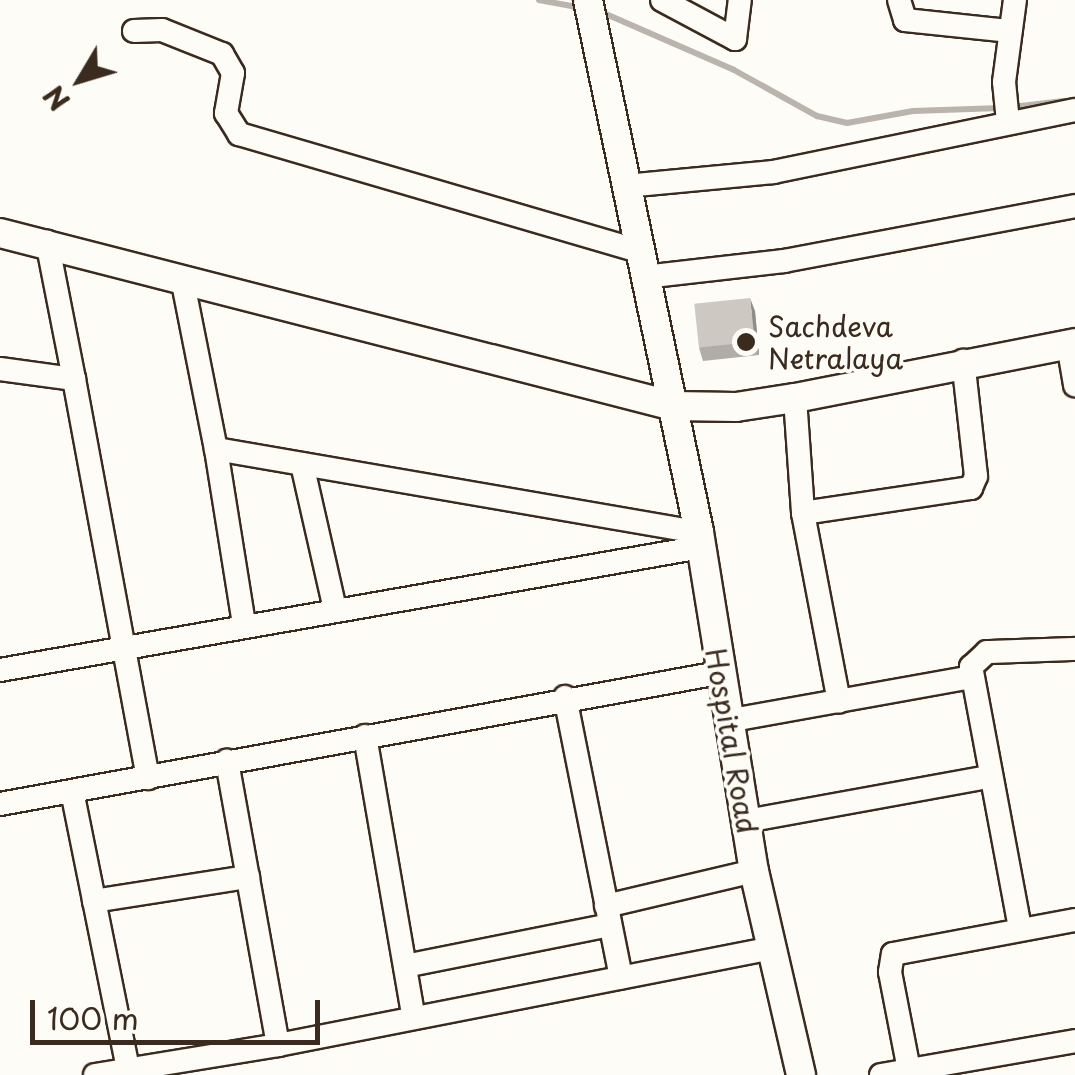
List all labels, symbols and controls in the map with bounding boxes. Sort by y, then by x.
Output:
north arrow [30,30,130,130]
text: N [32,77,80,121]
place label: Sachdeva Netralaya [768,309,903,375]
marker: Sachdeva Netralaya [733,329,759,355]
street label: Hospital Road [699,645,765,837]
scale bar [35,980,325,1042]
text: 100 m [47,995,139,1040]

